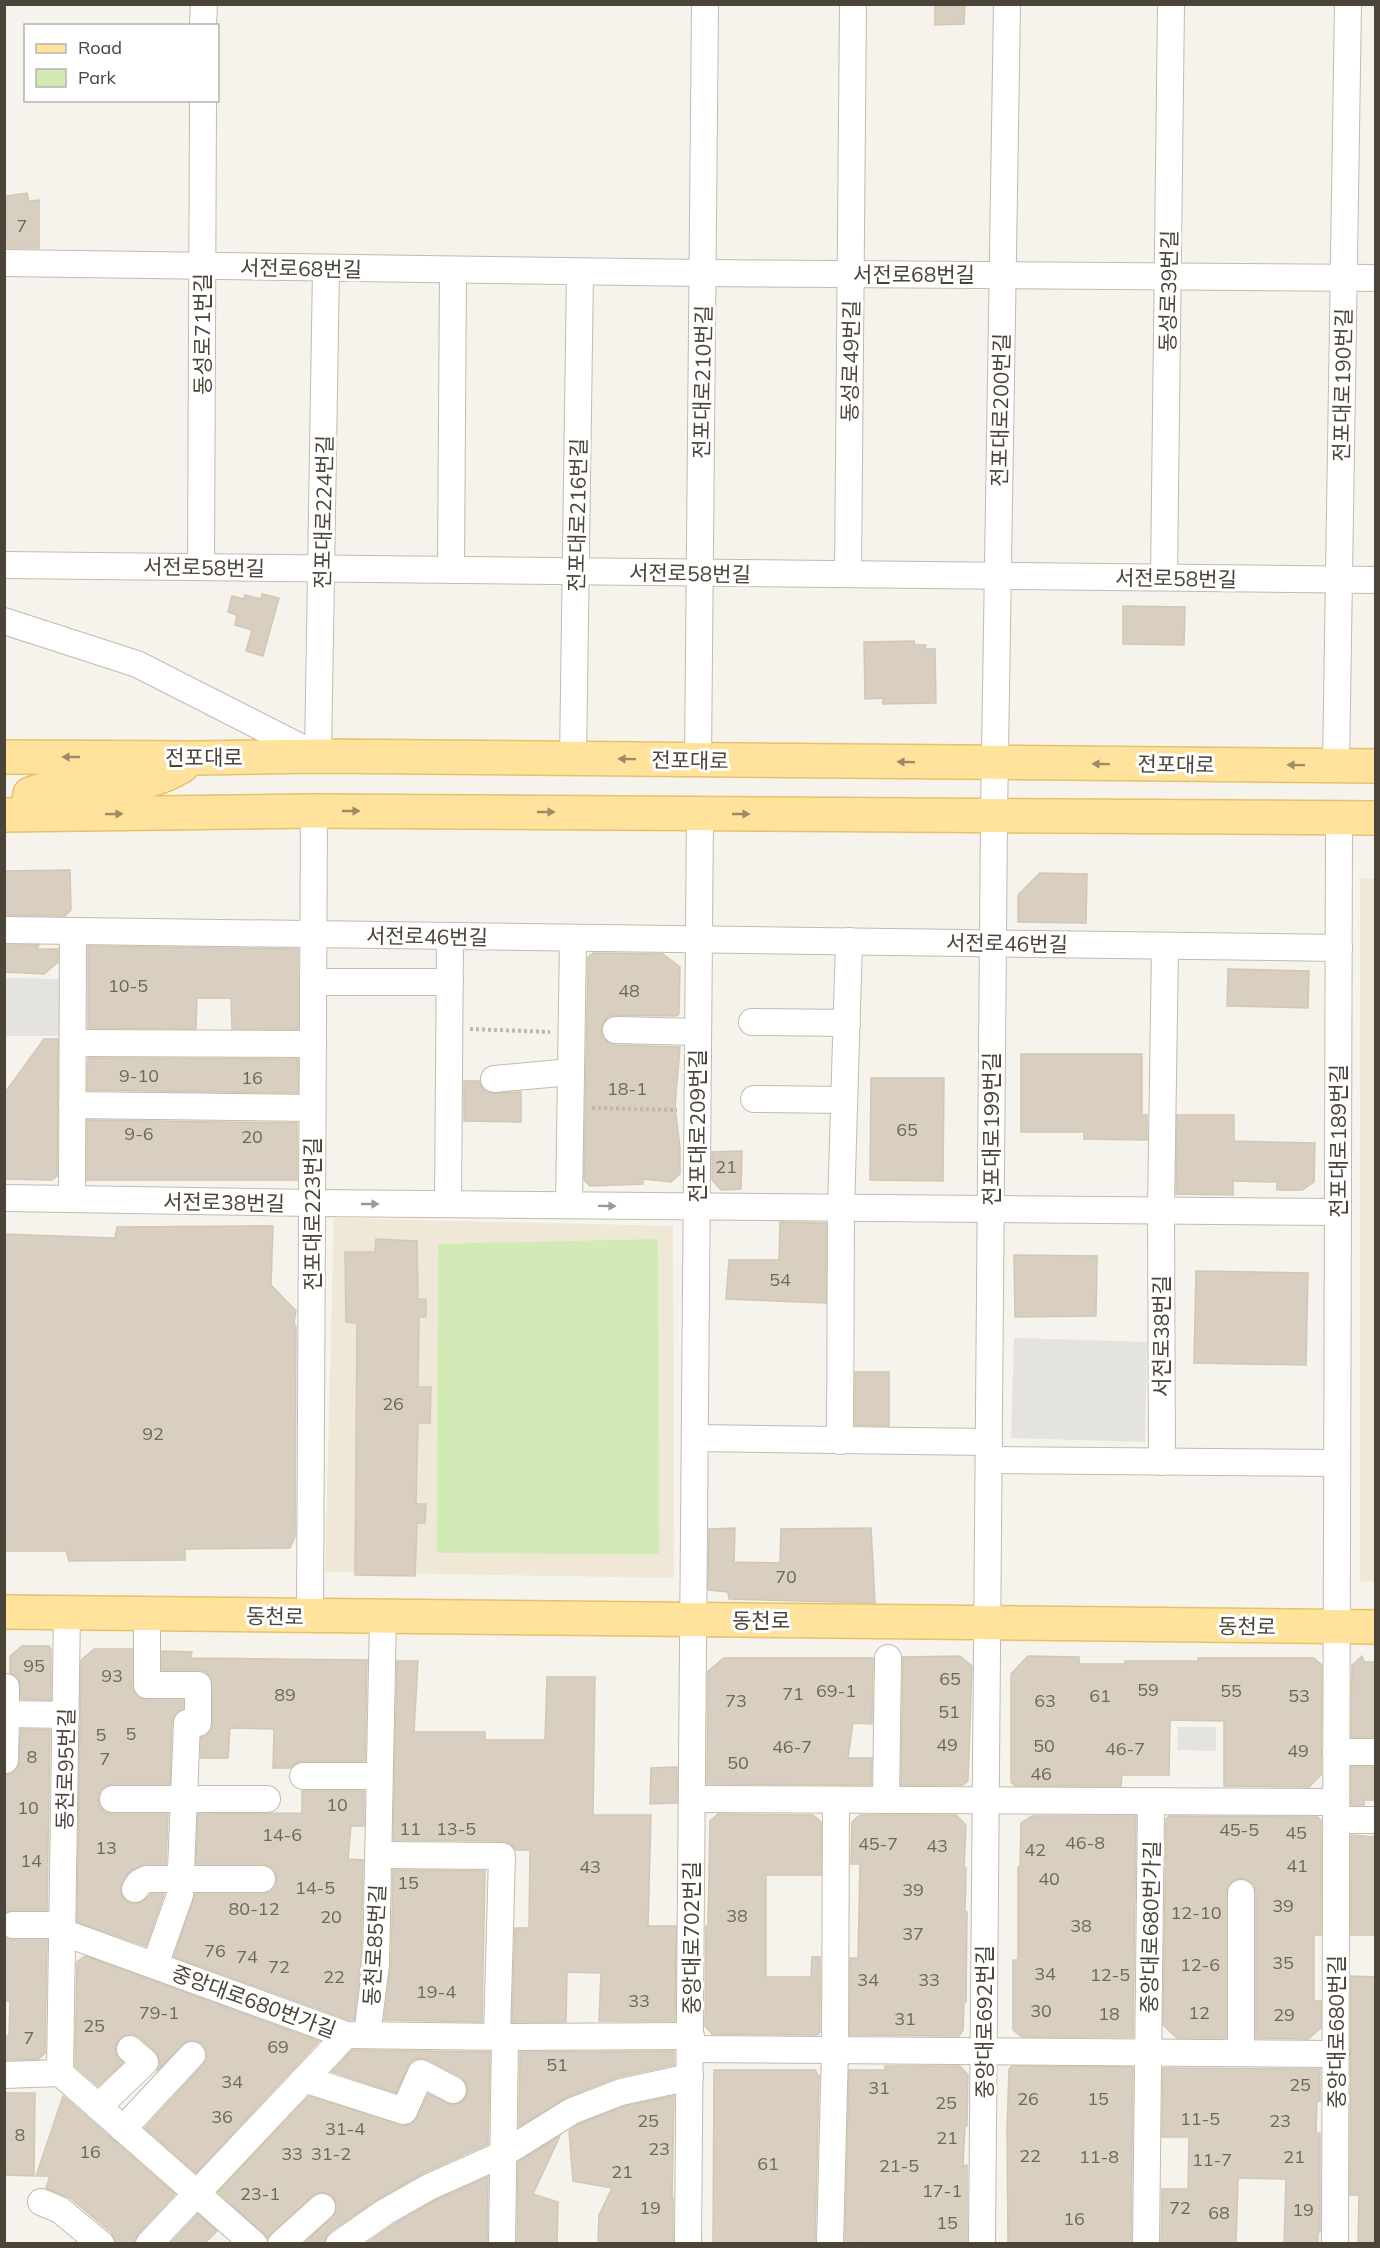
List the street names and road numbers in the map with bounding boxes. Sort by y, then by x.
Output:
street label: 동성로39번길 [1154,230,1182,352]
street label: 서전로68번길 [240,254,362,282]
street label: 서전로68번길 [853,261,975,287]
street label: 동성로71번길 [189,273,215,395]
street label: 동성로49번길 [836,300,864,422]
street label: 전포대로210번길 [688,305,716,459]
street label: 전포대로190번길 [1328,308,1356,462]
street label: 전포대로200번길 [986,333,1014,487]
street label: 전포대로224번길 [309,435,337,589]
street label: 전포대로216번길 [563,438,591,592]
street label: 서전로58번길 [143,553,265,581]
street label: 서전로58번길 [629,559,751,587]
street label: 서전로58번길 [1115,564,1237,592]
street label: 전포대로 [165,744,243,770]
street label: 전포대로 [651,746,729,774]
street label: 전포대로 [1137,750,1215,778]
street label: 서전로46번길 [366,922,488,950]
street label: 서전로46번길 [946,929,1068,957]
street label: 전포대로209번길 [684,1049,710,1203]
street label: 전포대로199번길 [978,1052,1004,1206]
street label: 전포대로189번길 [1325,1064,1351,1218]
street label: 전포대로223번길 [299,1137,325,1291]
street label: 서전로38번길 [163,1188,285,1216]
street label: 서전로38번길 [1148,1275,1174,1397]
street label: 동천로 [246,1602,304,1630]
street label: 동천로 [732,1607,790,1633]
street label: 동천로 [1218,1612,1276,1640]
street label: 동천로95번길 [51,1708,79,1830]
street label: 중앙대로680번가길 [1135,1840,1165,2014]
street label: 중앙대로702번길 [678,1861,704,2015]
street label: 동천로85번길 [358,1883,390,2007]
street label: 중앙대로692번길 [971,1945,997,2099]
street label: 중앙대로680번길 [1323,1955,1349,2109]
street label: 중앙대로680번가길 [168,1959,340,2043]

